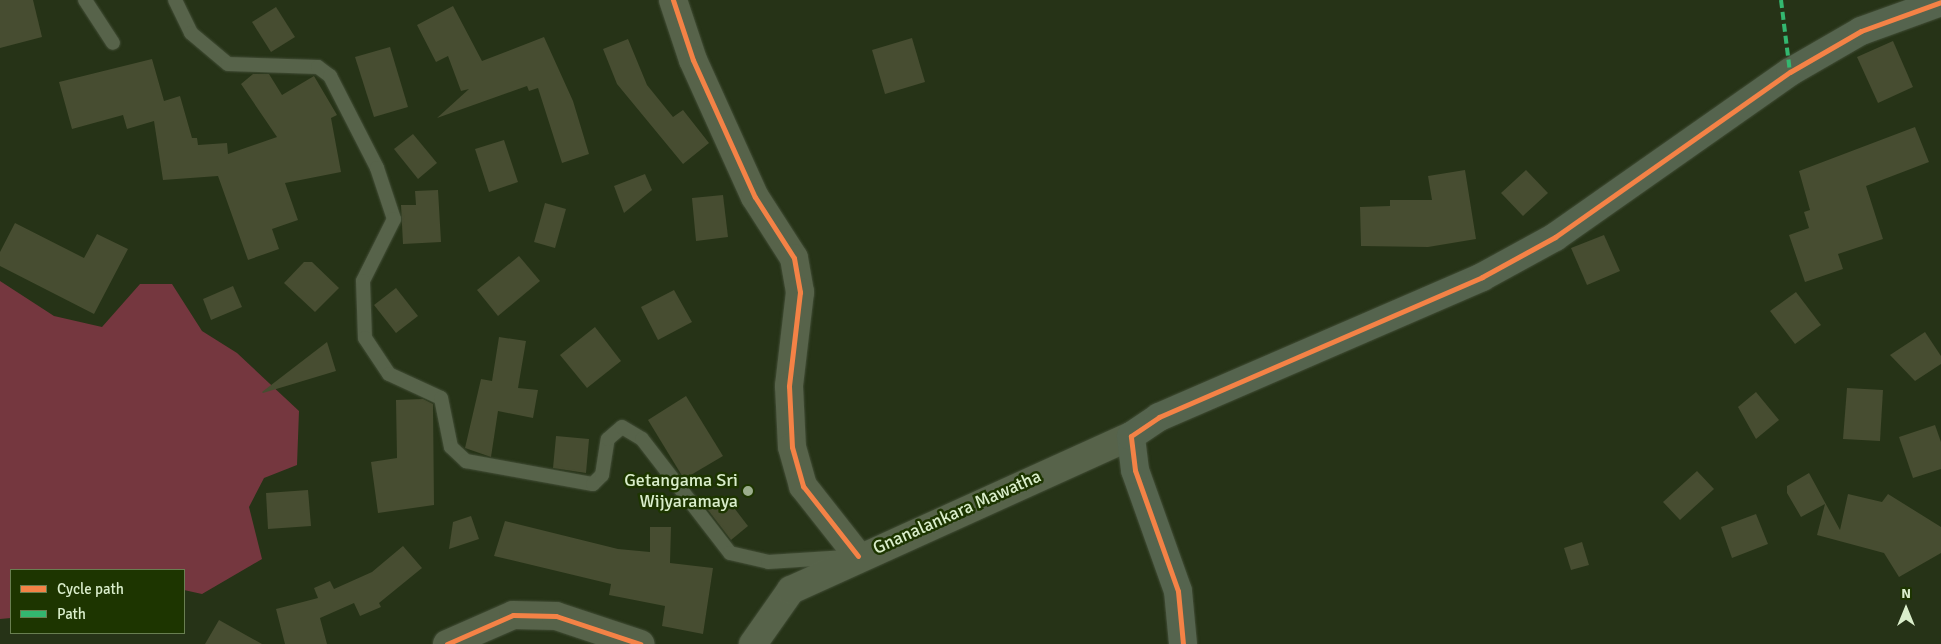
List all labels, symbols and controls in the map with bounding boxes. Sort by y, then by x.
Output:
street label: Gnanalankara Mawatha [870,465,1044,559]
place label: Getangama Sri Wijyaramaya [624,470,738,512]
marker: Getangama Sri Wijyaramaya [742,485,754,497]
legend [10,569,185,634]
text: Cycle path [57,580,124,598]
north arrow [1881,584,1931,634]
text: N [1901,585,1911,602]
text: Path [57,605,86,623]

